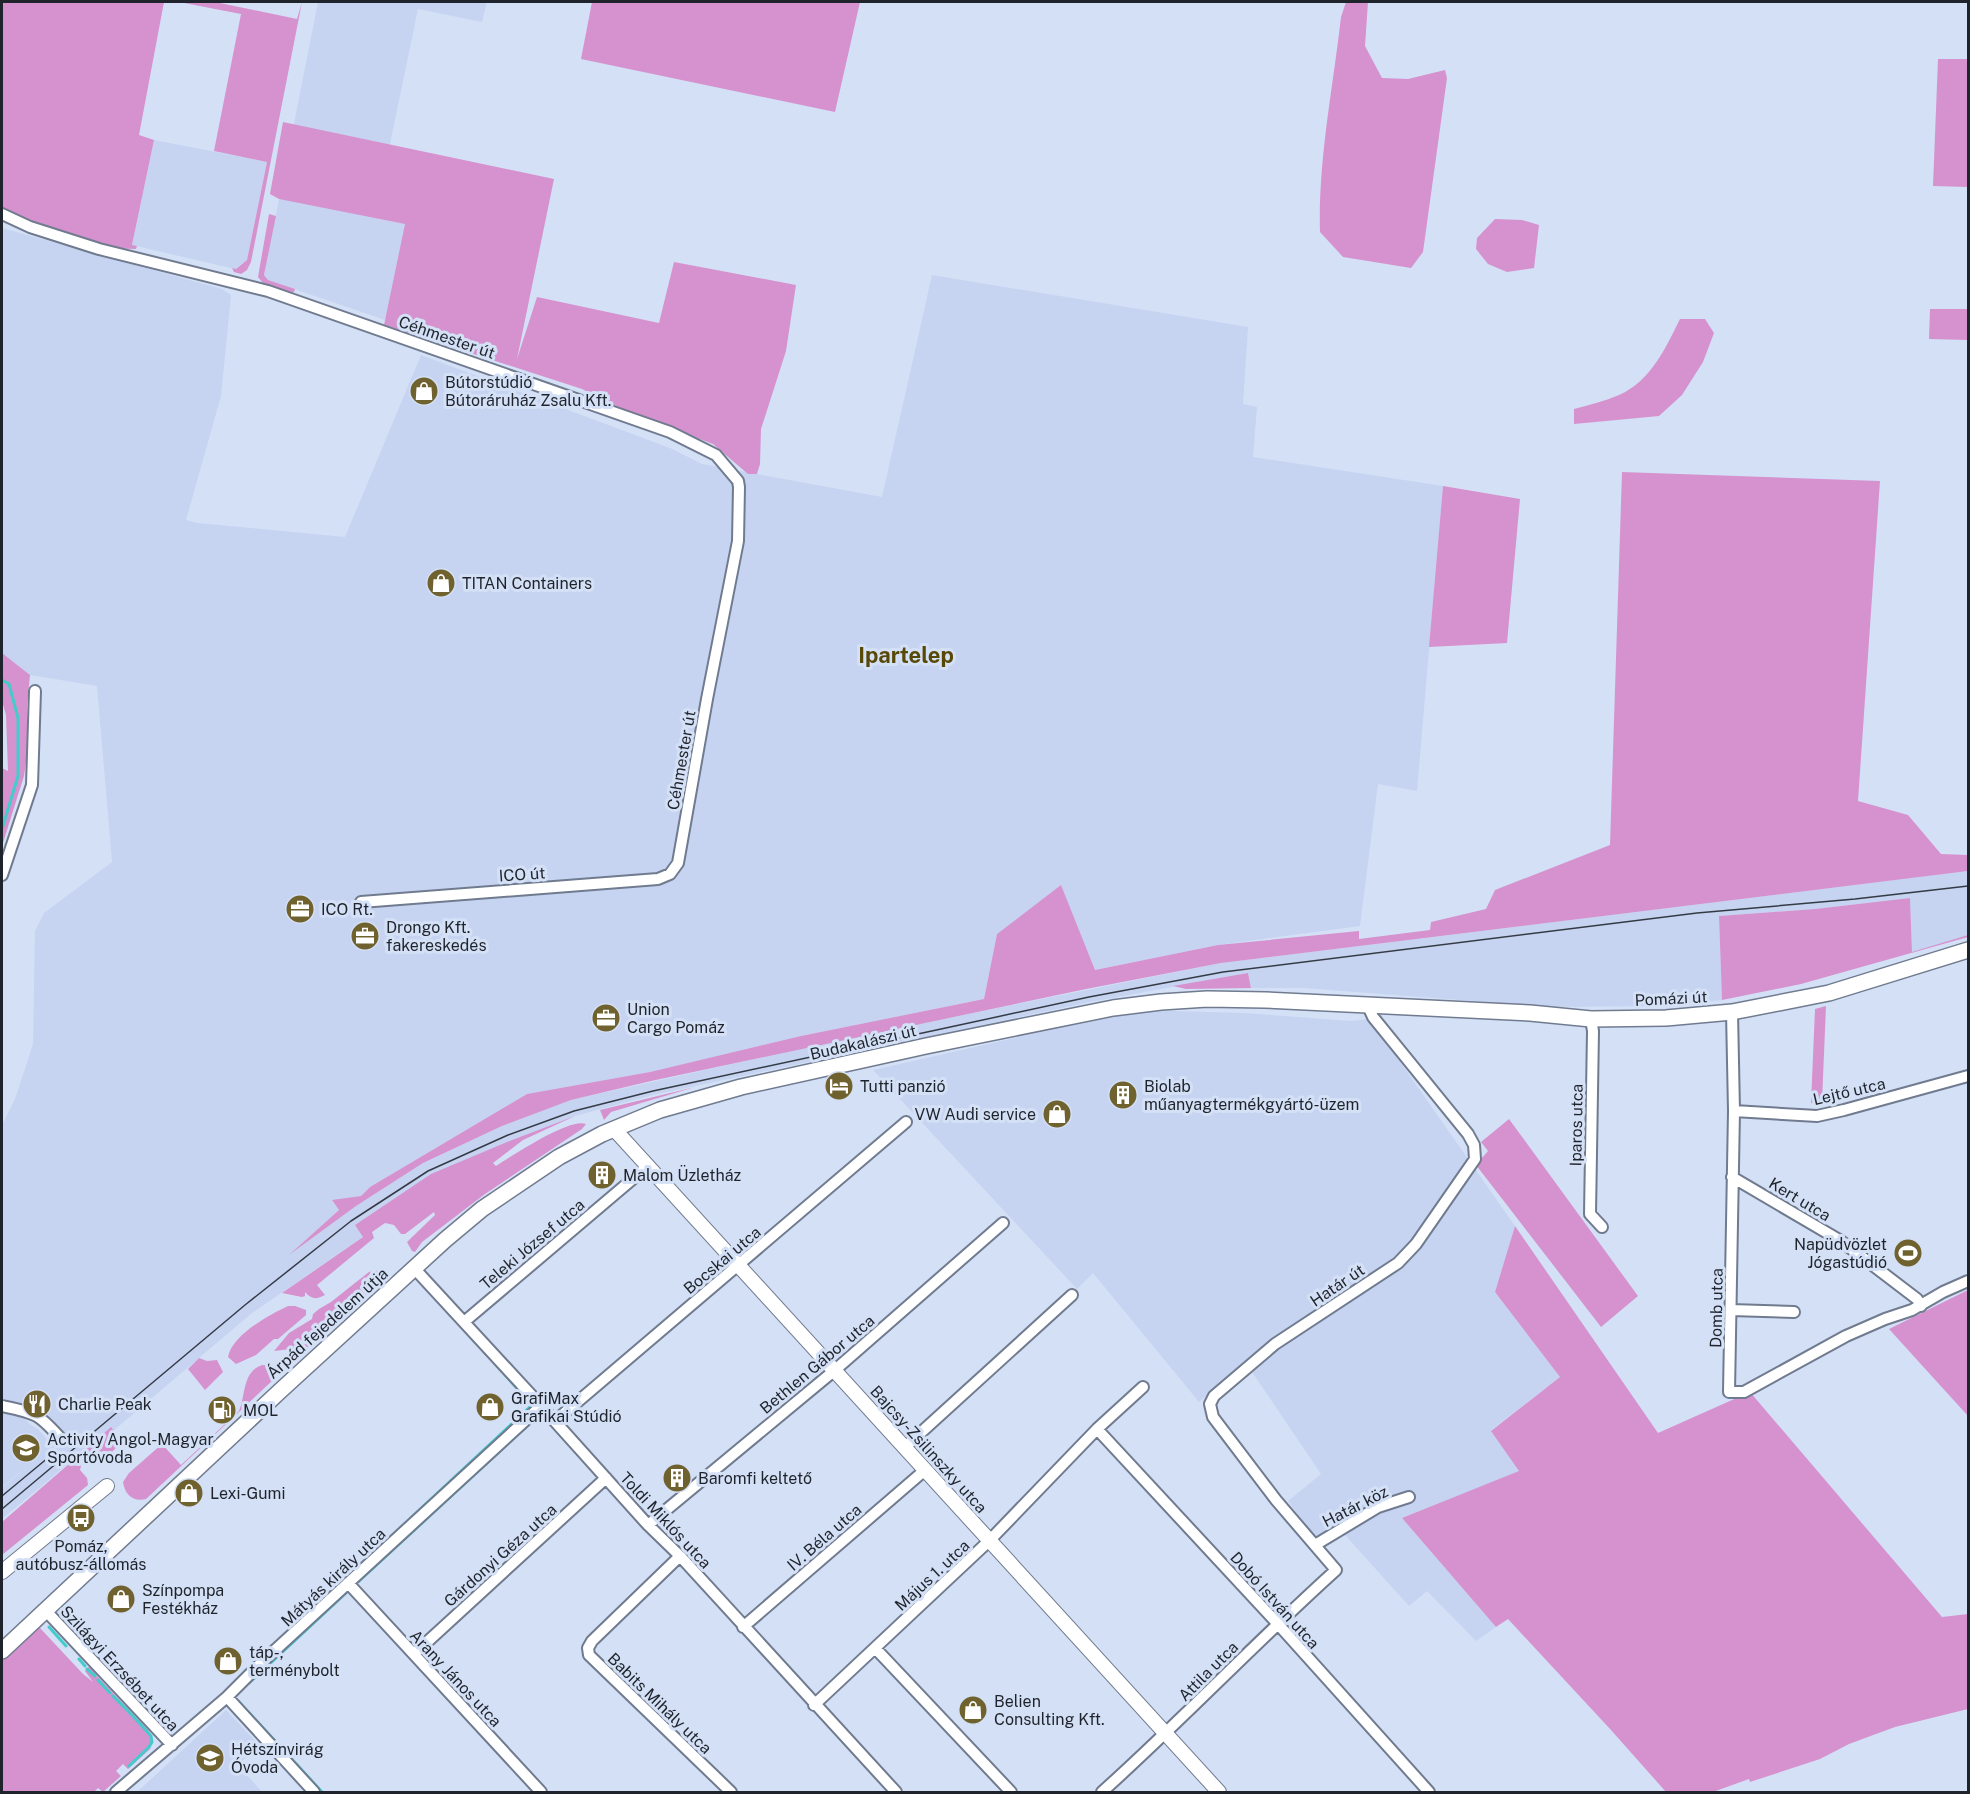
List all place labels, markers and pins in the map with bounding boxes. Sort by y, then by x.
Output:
place label: Bútorstúdió Bútoráruház Zsalu Kft. [445,373,611,410]
shop icon: Bútorstúdió Bútoráruház Zsalu Kft. [408,375,440,407]
shop icon: TITAN Containers [425,567,457,599]
place label: TITAN Containers [462,574,592,593]
office icon: ICO Rt. [284,893,316,925]
place label: ICO Rt. [321,900,373,919]
place label: Drongo Kft. fakereskedés [386,918,486,955]
office icon: Drongo Kft. fakereskedés [349,920,381,952]
place label: Union Cargo Pomáz [627,1000,725,1037]
office icon: Union Cargo Pomáz [590,1002,622,1034]
hotel icon: Tutti panzió [823,1070,855,1102]
place label: Tutti panzió [860,1077,946,1096]
place label: Biolab műanyagtermékgyártó-üzem [1144,1077,1359,1114]
building icon: Biolab műanyagtermékgyártó-üzem [1107,1079,1139,1111]
shop icon: VW Audi service [1041,1098,1073,1130]
place label: VW Audi service [915,1105,1036,1124]
building icon: Malom Üzletház [586,1159,618,1191]
place label: Malom Üzletház [623,1165,741,1185]
place label: Napüdvözlet Jógastúdió [1794,1235,1887,1272]
sports icon: Napüdvözlet Jógastúdió [1892,1237,1924,1269]
restaurant icon: Charlie Peak [21,1388,53,1420]
place label: GrafiMax Grafikai Stúdió [511,1389,622,1426]
shop icon: GrafiMax Grafikai Stúdió [474,1391,506,1423]
fuel station icon: MOL [206,1394,238,1426]
place label: Charlie Peak [58,1395,152,1414]
place label: MOL [243,1401,278,1420]
place label: Activity Angol-Magyar Sportóvoda [47,1430,214,1467]
school or university icon: Activity Angol-Magyar Sportóvoda [10,1432,42,1464]
building icon: Baromfi keltető [661,1462,693,1494]
place label: Baromfi keltető [698,1469,812,1488]
shop icon: Lexi-Gumi [173,1477,205,1509]
place label: Lexi-Gumi [210,1484,285,1503]
bus stop icon: Pomáz, autóbusz-állomás [65,1502,97,1534]
place label: Pomáz, autóbusz-állomás [16,1537,146,1574]
place label: Színpompa Festékház [142,1581,224,1618]
shop icon: Színpompa Festékház [105,1583,137,1615]
place label: táp-, terménybolt [249,1643,340,1680]
shop icon: táp-, terménybolt [212,1645,244,1677]
place label: Belien Consulting Kft. [994,1692,1105,1729]
shop icon: Belien Consulting Kft. [957,1694,989,1726]
place label: Hétszínvirág Óvoda [231,1740,324,1777]
school or university icon: Hétszínvirág Óvoda [194,1742,226,1774]

